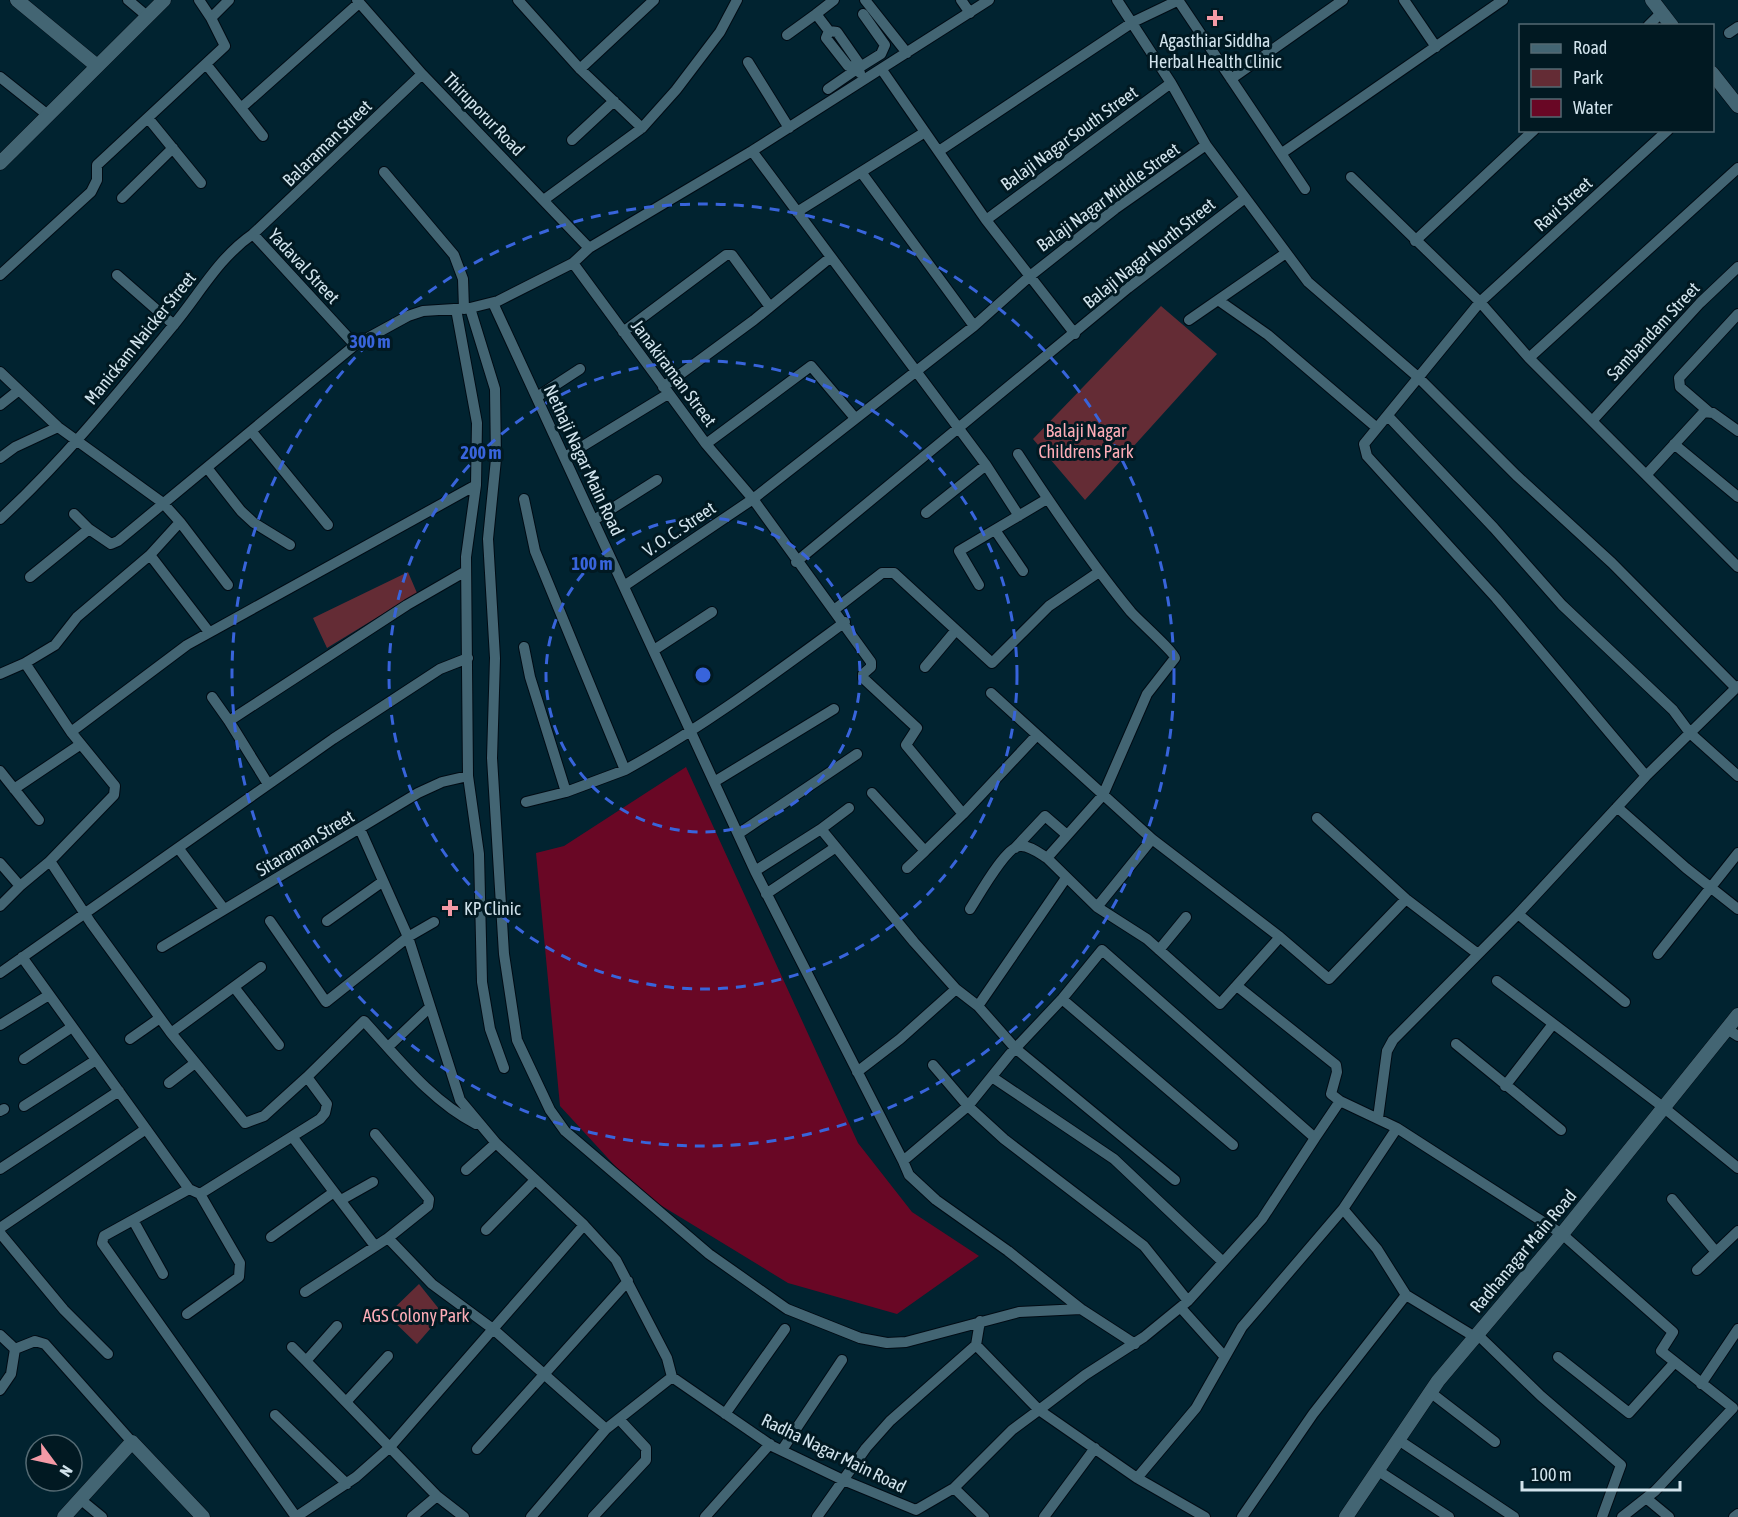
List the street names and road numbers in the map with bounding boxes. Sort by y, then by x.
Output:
street label: Thiruporur Road [439,68,529,160]
street label: Balaji Nagar South Street [997,81,1141,195]
street label: Balaraman Street [278,95,376,191]
street label: Balaji Nagar Middle Street [1033,138,1183,256]
street label: Ravi Street [1530,172,1596,236]
street label: Balaji Nagar North Street [1079,193,1219,313]
street label: Yadaval Street [264,224,344,308]
street label: Manickam Naicker Street [80,267,200,409]
street label: Sambandam Street [1602,278,1704,384]
street label: Janakiraman Street [627,316,721,430]
street label: Nethaji Nagar Main Road [540,381,628,539]
street label: V. O. C. Street [639,497,719,561]
street label: Sitaraman Street [252,806,358,880]
street label: Radhanagar Main Road [1466,1185,1580,1317]
street label: Radha Nagar Main Road [758,1409,910,1497]

